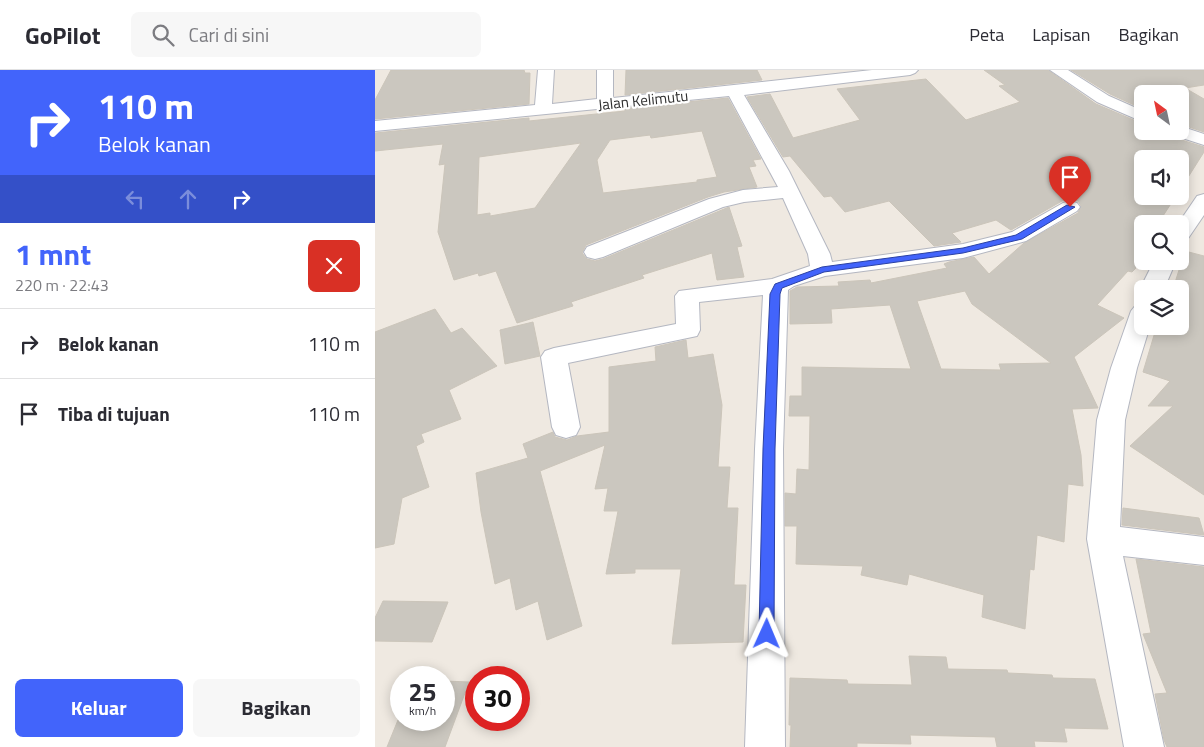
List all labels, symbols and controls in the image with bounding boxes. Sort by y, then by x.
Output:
search box [131,12,481,57]
text: GoPilot [25,17,101,53]
text: Cari di sini [189,20,269,49]
icon: search [149,21,177,49]
text: Peta [969,21,1004,48]
text: Lapisan [1032,21,1090,48]
text: Bagikan [1118,21,1179,48]
text: 110 m [98,79,194,133]
street label: Jalan Kelimutu [597,84,689,116]
north arrow [1134,85,1189,140]
map controls [1134,85,1189,335]
icon: right [15,90,80,155]
text: Belok kanan [98,127,211,161]
button: sound [1134,150,1189,205]
pin [1049,156,1091,207]
icon: arrive [1056,163,1084,191]
icon: left [121,185,149,213]
icon: ahead [174,185,202,213]
icon: right [227,185,255,213]
button: search [1134,215,1189,270]
text: 1 mnt [15,231,91,277]
button: close [308,240,360,292]
text: 220 m · 22:43 [15,273,109,297]
button: layers [1134,280,1189,335]
text: Belok kanan [58,329,159,358]
text: 110 m [308,329,360,358]
icon: right [15,330,43,358]
text: Tiba di tujuan [58,399,170,428]
text: 110 m [308,399,360,428]
icon: arrive [15,400,43,428]
position arrow [740,607,792,659]
speed limit sign: 30 [465,666,530,731]
text: 25 [408,673,437,711]
button: Keluar [15,679,183,737]
button: Bagikan [193,679,360,737]
text: km/h [409,701,436,720]

